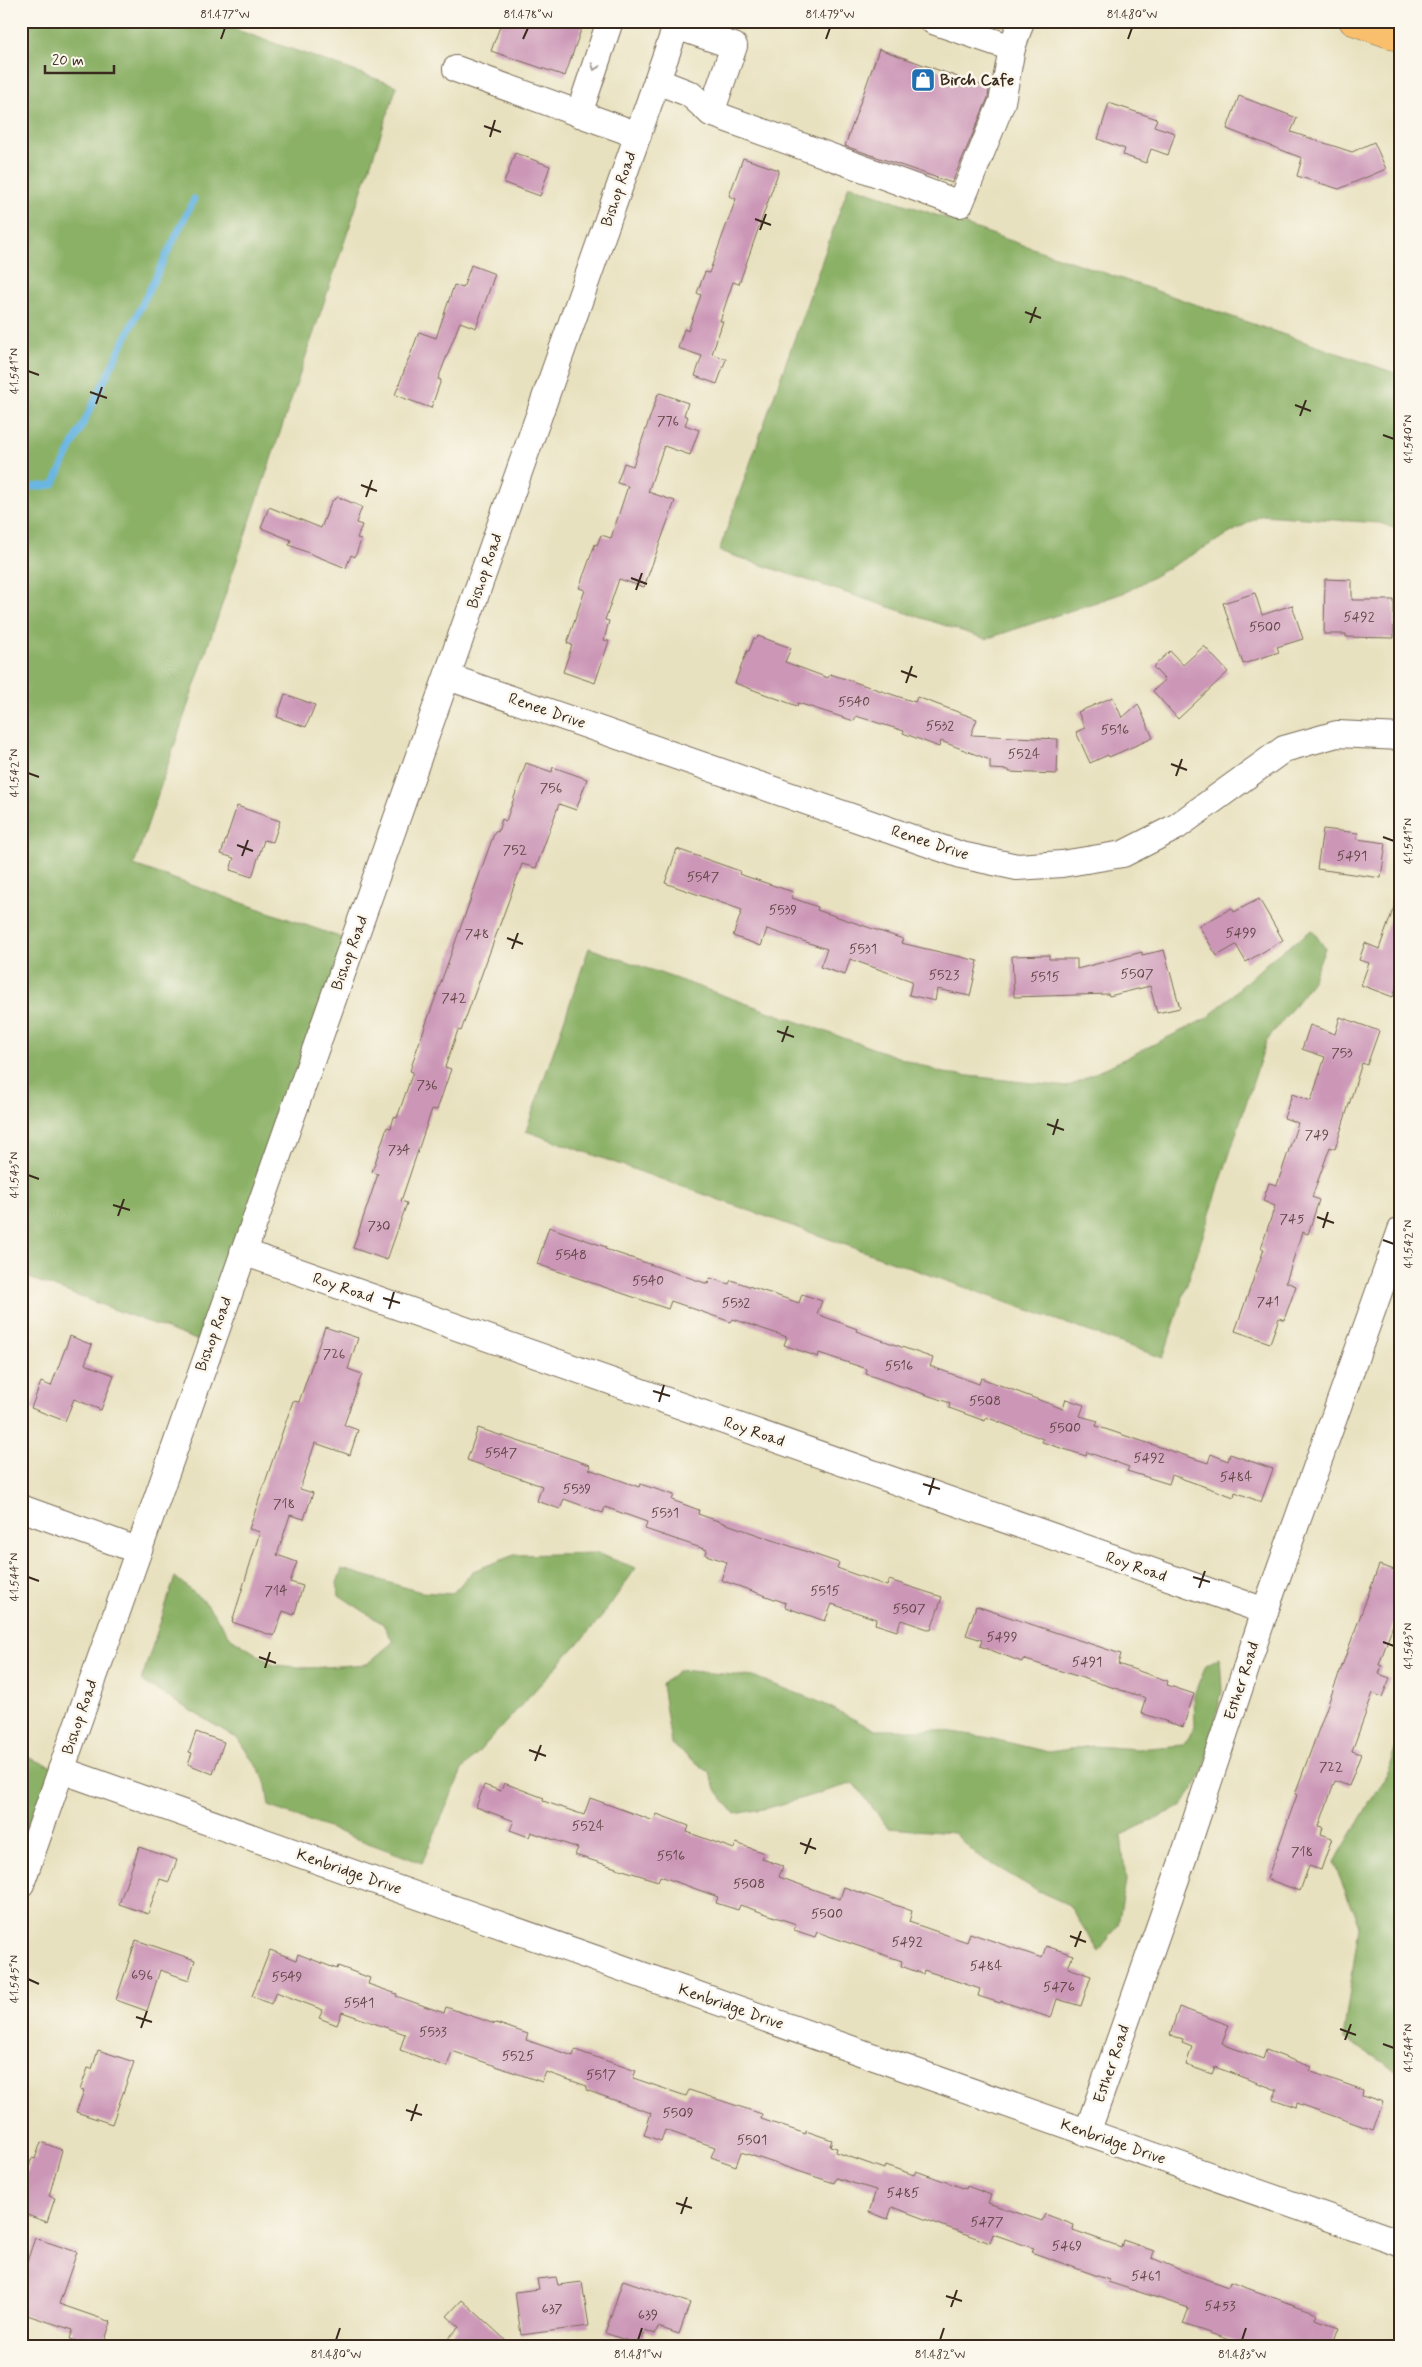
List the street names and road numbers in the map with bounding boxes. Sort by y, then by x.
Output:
street label: Bishop Road [596,149,642,229]
street label: Bishop Road [462,531,508,611]
street label: Renee Drive [506,688,588,734]
street label: Renee Drive [888,821,972,865]
street label: Bishop Road [327,913,373,993]
street label: Roy Road [310,1268,376,1308]
street label: Bishop Road [191,1294,237,1374]
street label: Roy Road [721,1412,787,1452]
street label: Roy Road [1103,1547,1169,1587]
street label: Esther Road [1219,1639,1265,1723]
street label: Bishop Road [57,1677,103,1757]
street label: Kenbridge Drive [293,1844,404,1901]
street label: Kenbridge Drive [675,1979,786,2036]
street label: Esther Road [1089,2022,1135,2106]
street label: Kenbridge Drive [1057,2114,1168,2171]

